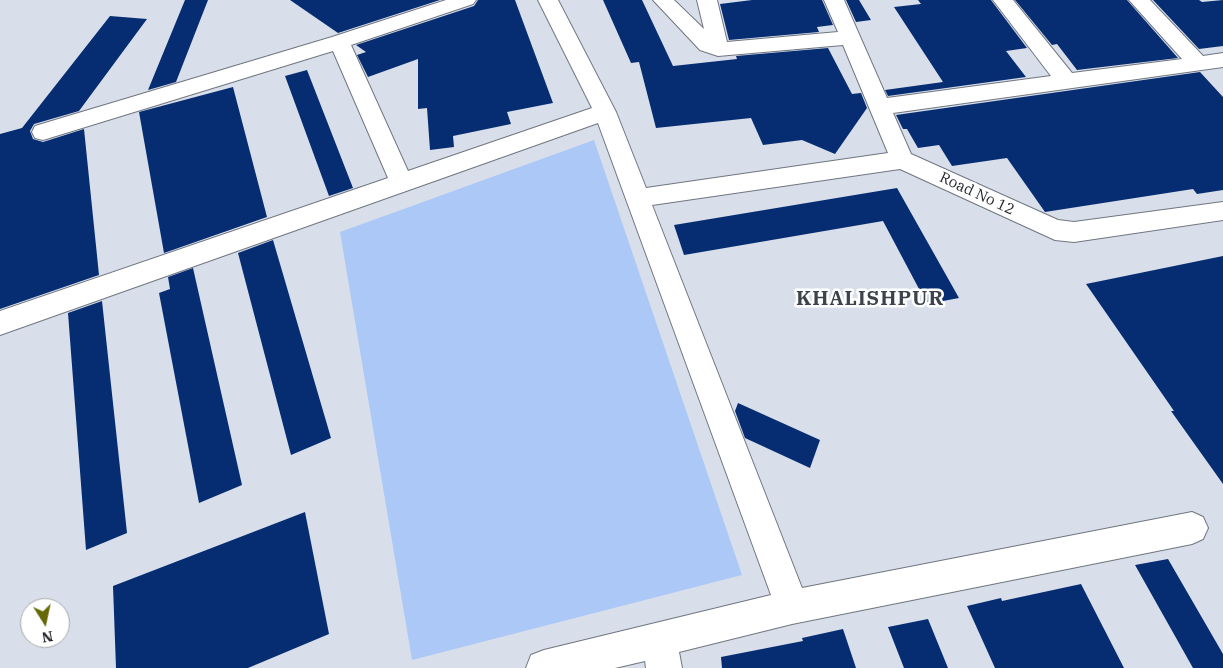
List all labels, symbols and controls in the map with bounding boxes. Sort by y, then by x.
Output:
street label: Road No 12 [937,169,1017,219]
district label: KHALISHPUR [795,287,945,311]
north arrow [20,598,70,648]
text: N [40,627,54,647]

